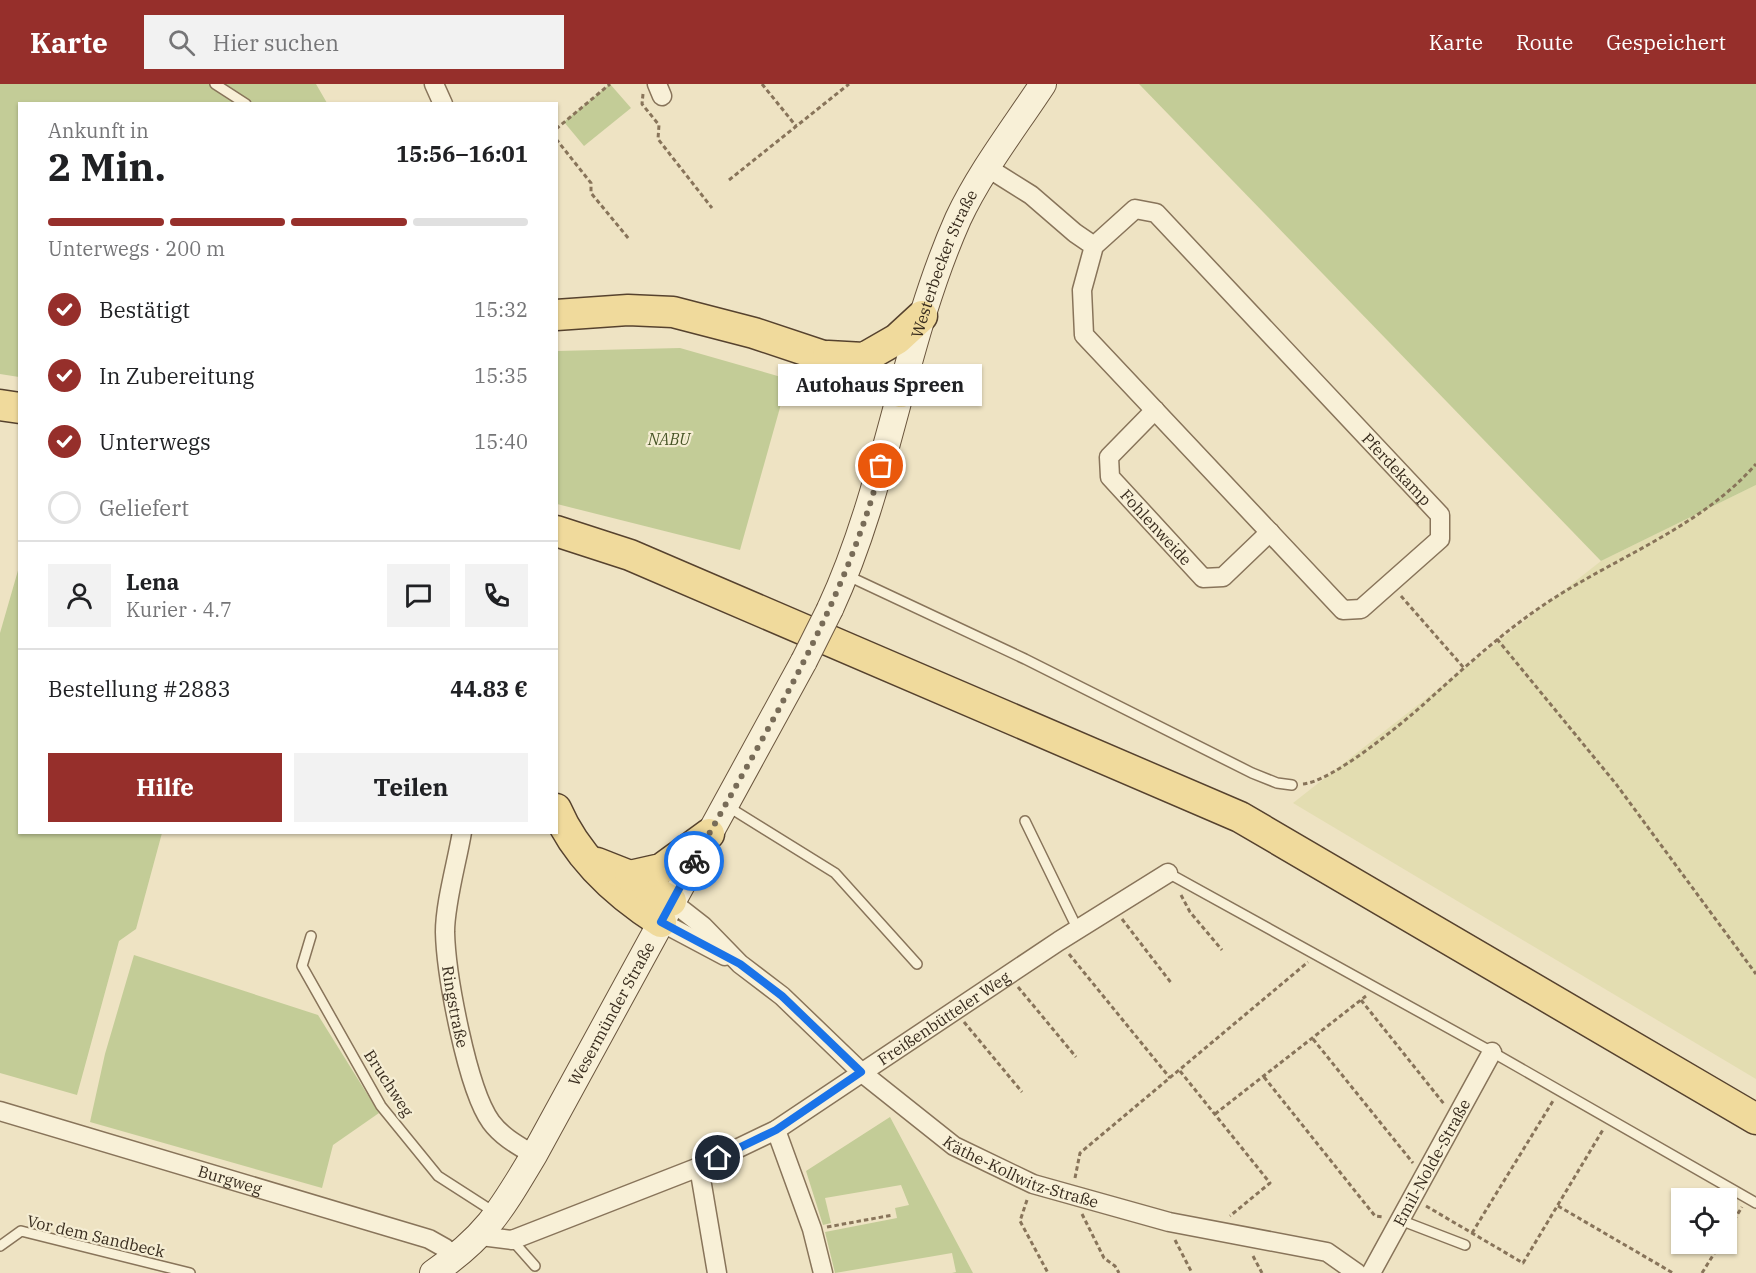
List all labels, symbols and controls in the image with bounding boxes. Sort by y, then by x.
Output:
search box [144,15,564,69]
text: Karte [30,24,108,61]
icon: search [165,26,198,59]
text: Hier suchen [213,28,339,57]
text: Karte [1429,28,1483,56]
text: Route [1516,28,1573,56]
text: Gespeichert [1606,28,1726,56]
text: Ankunft in [48,117,149,144]
text: 15:56–16:01 [396,139,528,168]
text: 2 Min. [48,141,166,192]
street label: Westerbecker Straße [906,186,981,340]
text: Unterwegs · 200 m [48,235,225,262]
icon: check [48,293,81,326]
text: Bestätigt [99,295,190,324]
text: 15:32 [474,296,528,323]
icon: check [48,359,81,392]
text: In Zubereitung [99,361,254,390]
text: 15:35 [474,362,528,389]
callout: Autohaus Spreen [779,364,983,406]
text: Autohaus Spreen [796,371,964,398]
icon: check [48,425,81,458]
text: Unterwegs [99,427,211,456]
text: 15:40 [474,428,528,455]
street label: Pferdekamp [1358,428,1436,510]
park label: NABU [647,429,691,449]
pin [855,440,906,491]
icon: bag [864,449,897,482]
street label: Fohlenweide [1116,485,1196,569]
text: Geliefert [99,493,189,522]
button: person [48,564,111,627]
button: chat [387,564,450,627]
button: phone [465,564,528,627]
text: Lena [126,567,179,596]
text: Kurier · 4.7 [126,596,232,623]
text: Bestellung #2883 [48,674,231,703]
text: 44.83 € [450,674,528,703]
button: Hilfe [48,753,282,822]
button: Teilen [294,753,528,822]
courier [664,831,724,891]
icon: bike [678,845,711,878]
street label: Wesermünder Straße [564,938,659,1089]
street label: Ringstraße [438,964,473,1050]
street label: Freißenbütteler Weg [874,967,1014,1069]
street label: Bruchweg [360,1046,418,1120]
street label: Emil-Nolde-Straße [1389,1095,1474,1230]
street label: Käthe-Kollwitz-Straße [939,1131,1101,1212]
pin [692,1132,743,1183]
icon: home [701,1141,734,1174]
street label: Burgweg [196,1161,265,1199]
map controls [1671,1188,1737,1254]
button: locate [1671,1188,1737,1254]
street label: Vor dem Sandbeck [25,1210,167,1262]

